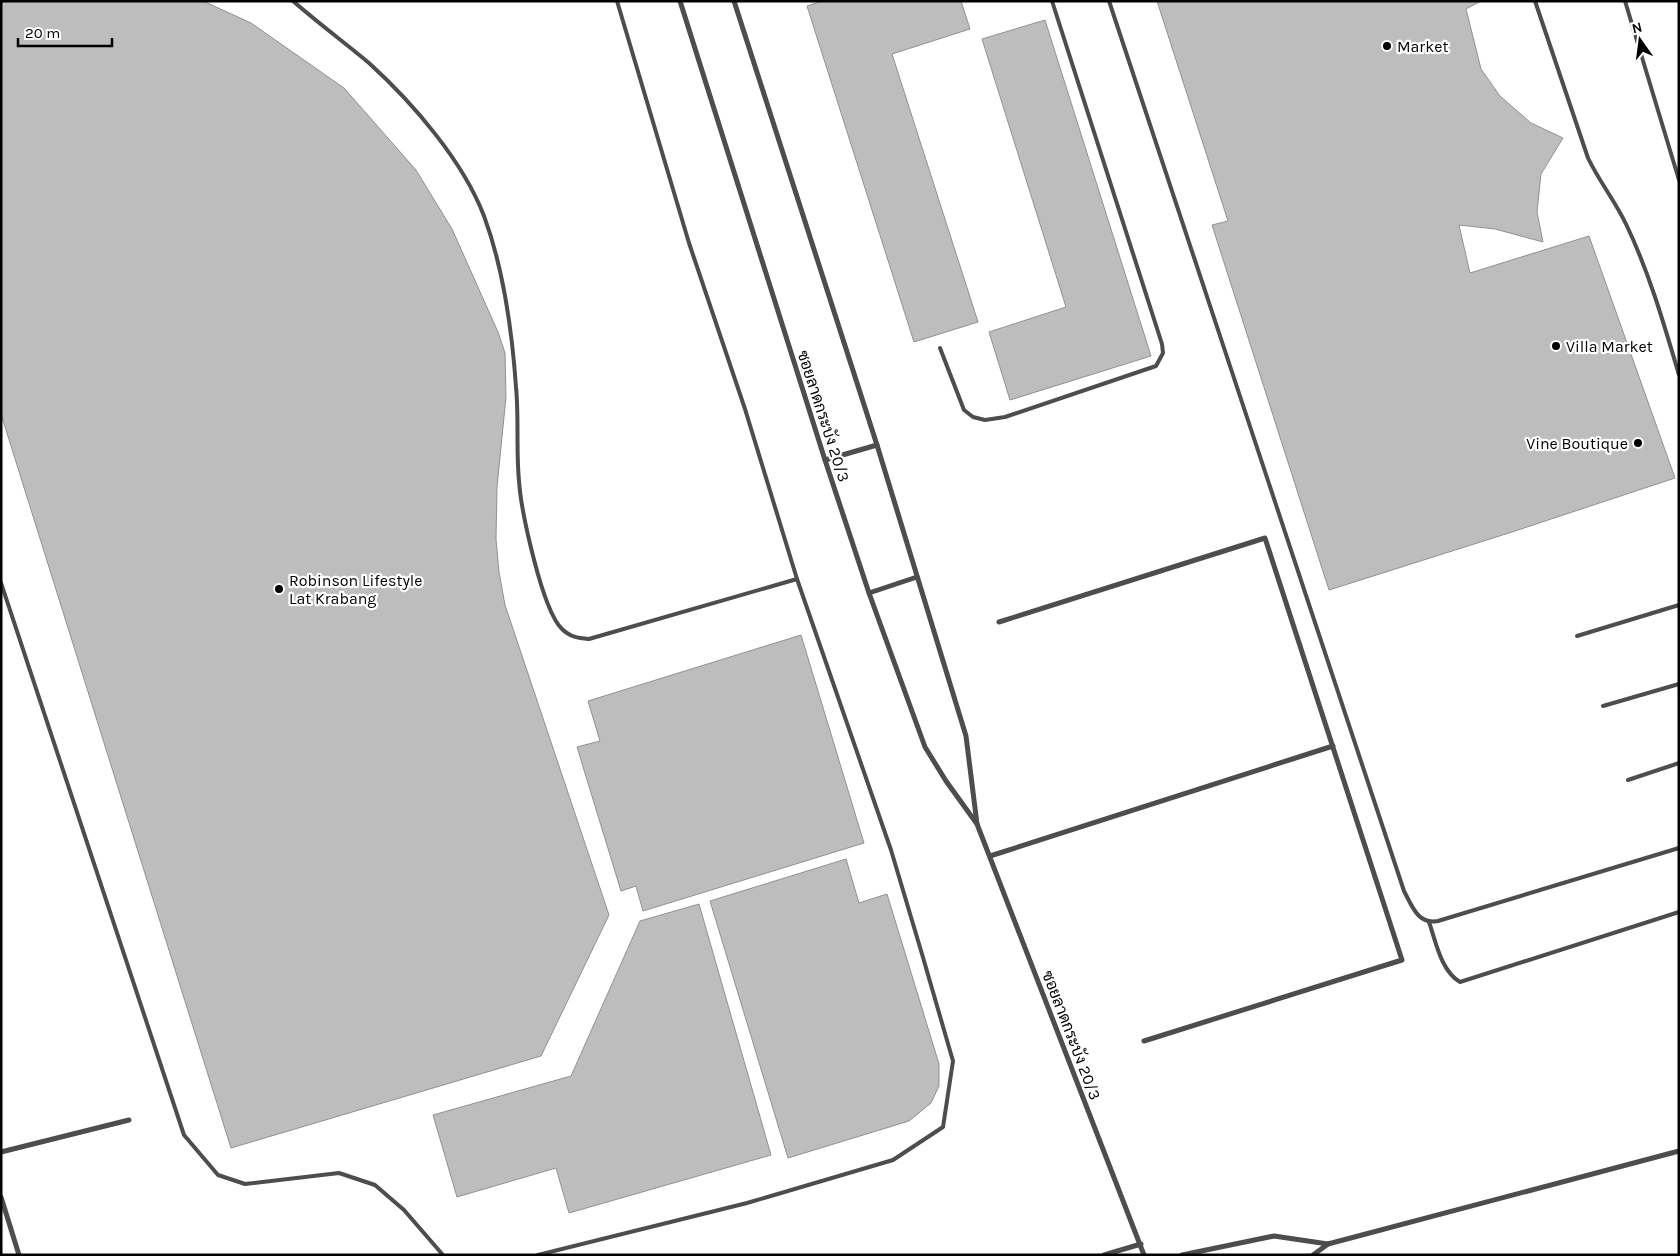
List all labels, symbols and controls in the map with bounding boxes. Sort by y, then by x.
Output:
scale bar [18,15,111,47]
north arrow [1615,15,1665,65]
text: N [1630,18,1644,37]
text: 20 m [25,24,60,42]
place label: Market [1397,37,1448,56]
marker: Market [1381,40,1393,52]
place label: Villa Market [1566,337,1653,356]
marker: Villa Market [1550,340,1562,352]
street label: ซอยลาดกระบัง 20/3 [793,348,855,484]
place label: Vine Boutique [1526,434,1628,453]
marker: Vine Boutique [1632,437,1644,449]
place label: Robinson Lifestyle Lat Krabang [289,571,423,608]
marker: Robinson Lifestyle Lat Krabang [273,583,285,595]
street label: ซอยลาดกระบัง 20/3 [1038,968,1106,1102]

